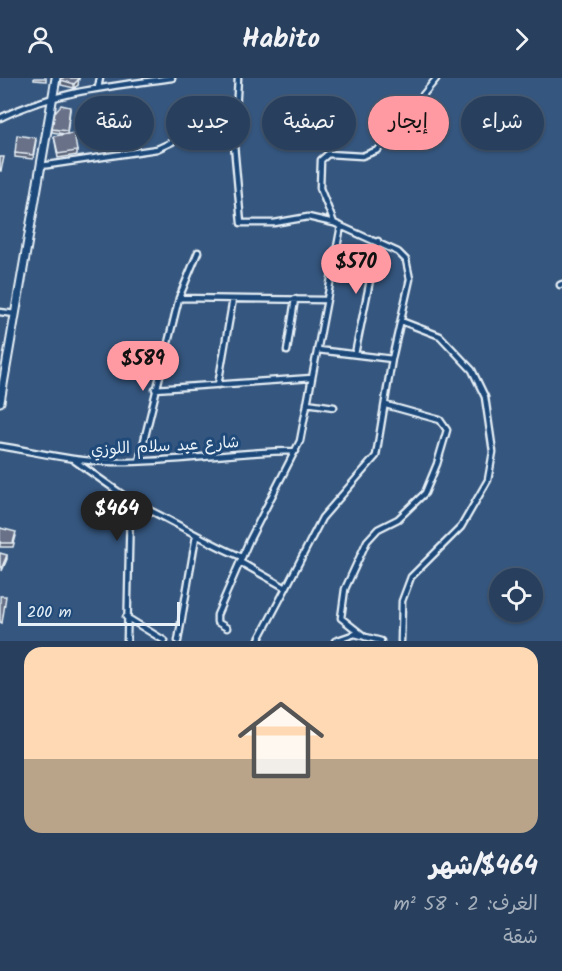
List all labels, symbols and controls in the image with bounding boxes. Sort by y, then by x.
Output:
text: Habito [242,18,320,61]
icon: person [24,23,57,56]
icon: forward [505,23,538,56]
chip: شقة [75,96,154,150]
chip: جديد [166,96,250,150]
chip: تصفية [262,96,356,150]
chip: إيجار [368,96,449,150]
chip: شراء [461,96,544,150]
pin: $570 [320,244,392,295]
text: $570 [335,247,377,279]
pin: $589 [107,341,179,392]
text: $589 [121,344,165,376]
street label: شارع عيد سلام اللوزي [90,430,240,463]
pin: $464 [81,491,153,542]
text: $464 [95,494,139,526]
map controls [489,568,543,622]
button: locate [489,568,543,622]
scale bar [18,599,180,626]
text: 200 m [27,600,71,625]
icon: home [227,686,335,794]
text: $464/شهر [430,846,538,888]
text: الغرف: 2 · 58 m² [394,889,538,921]
text: شقة [503,922,538,954]

